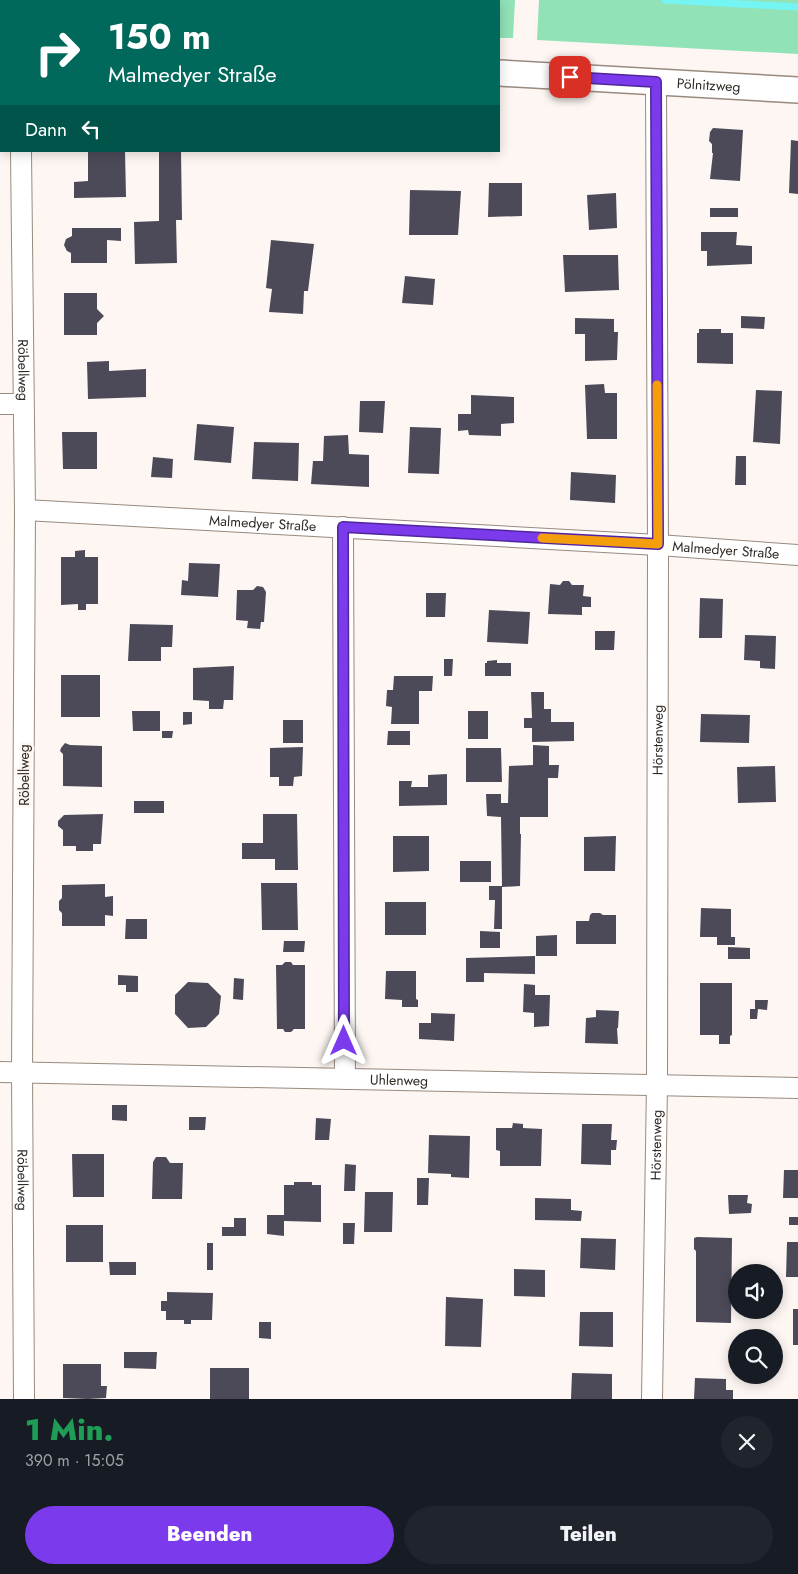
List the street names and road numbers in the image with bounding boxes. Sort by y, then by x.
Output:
street label: Pölnitzweg [676,73,741,97]
street label: Röbellweg [13,339,34,401]
street label: Malmedyer Straße [208,510,317,536]
street label: Malmedyer Straße [672,536,780,564]
street label: Hörstenweg [648,705,668,775]
street label: Röbellweg [14,744,34,806]
street label: Uhlenweg [370,1069,428,1091]
street label: Hörstenweg [645,1110,667,1180]
street label: Röbellweg [12,1149,33,1211]

